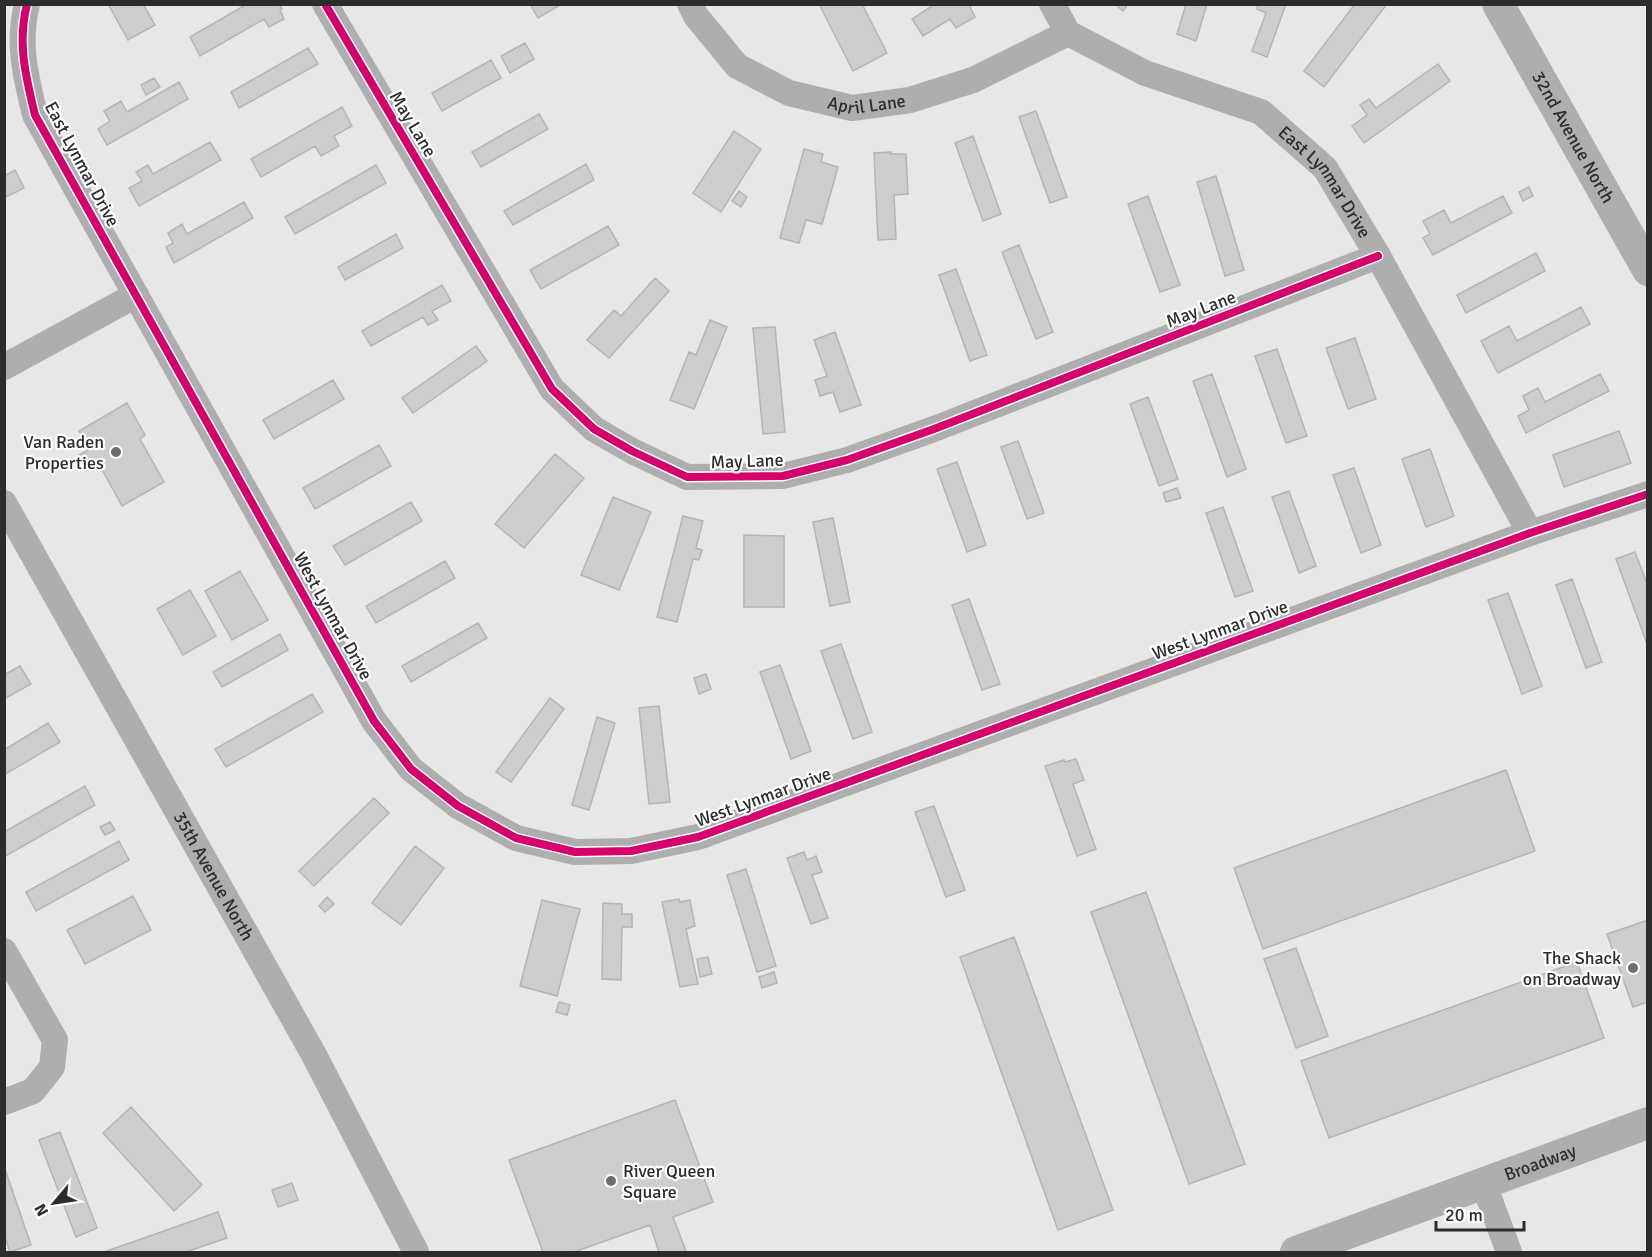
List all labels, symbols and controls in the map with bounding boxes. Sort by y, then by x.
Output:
street label: 32nd Avenue North [1527,67,1619,207]
street label: May Lane [385,87,441,161]
street label: April Lane [825,90,907,119]
street label: East Lynmar Drive [40,98,124,230]
street label: East Lynmar Drive [1274,121,1376,242]
street label: May Lane [1163,286,1239,332]
place label: Van Raden Properties [23,431,104,474]
marker: Van Raden Properties [109,445,123,459]
street label: May Lane [710,449,784,473]
street label: West Lynmar Drive [289,548,377,684]
street label: West Lynmar Drive [1149,595,1291,665]
street label: West Lynmar Drive [692,762,834,832]
street label: 35th Avenue North [169,808,259,945]
place label: The Shack on Broadway [1523,947,1622,990]
marker: The Shack on Broadway [1626,961,1640,975]
street label: Broadway [1501,1139,1580,1186]
place label: River Queen Square [623,1160,715,1203]
north arrow [24,1173,84,1233]
marker: River Queen Square [604,1174,618,1188]
scale bar [1436,1194,1524,1232]
text: N [30,1200,53,1220]
text: 20 m [1445,1204,1483,1226]

